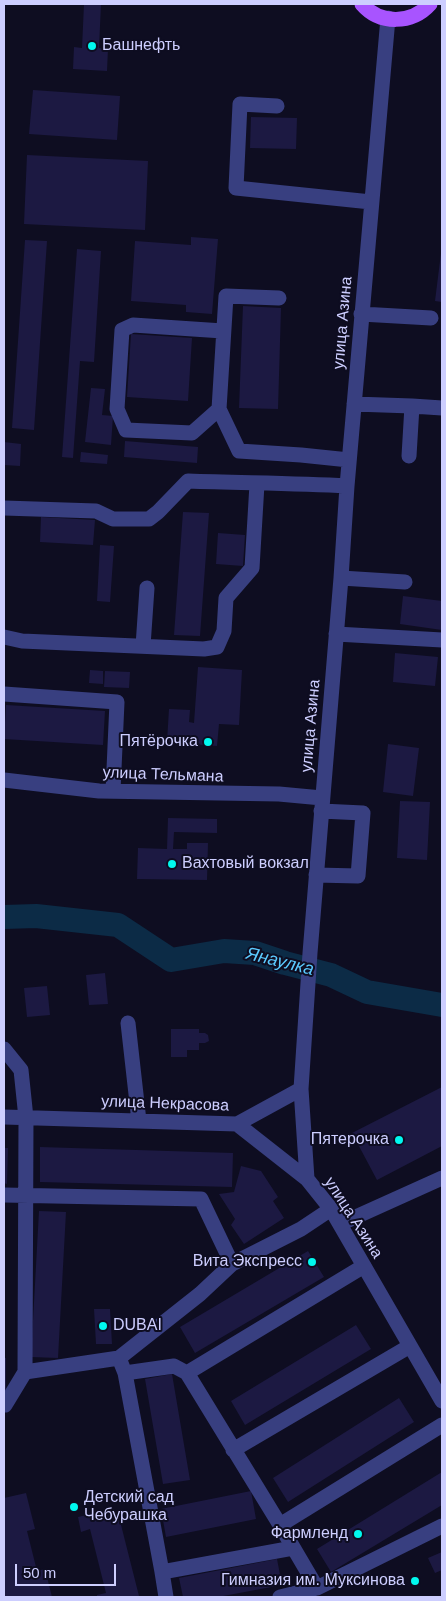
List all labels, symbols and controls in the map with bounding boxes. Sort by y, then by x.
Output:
place label: Башнефть [102,36,180,56]
marker: Башнефть [86,40,98,52]
street label: улица Азина [329,276,357,370]
street label: улица Азина [297,679,325,773]
place label: Пятёрочка [120,732,198,752]
marker: Пятёрочка [202,736,214,748]
street label: улица Тельмана [102,763,224,787]
place label: Вахтовый вокзал [182,854,309,874]
marker: Вахтовый вокзал [166,858,178,870]
water label: Янаулка [244,943,316,981]
street label: улица Некрасова [101,1092,229,1116]
place label: Пятерочка [311,1130,389,1150]
marker: Пятерочка [393,1134,405,1146]
street label: улица Азина [320,1174,386,1262]
place label: Вита Экспресс [193,1252,302,1272]
marker: Вита Экспресс [306,1256,318,1268]
place label: DUBAI [113,1316,162,1336]
marker: DUBAI [97,1320,109,1332]
place label: Детский сад Чебурашка [84,1488,174,1526]
marker: Детский сад Чебурашка [68,1501,80,1513]
place label: Фармленд [271,1524,348,1544]
marker: Фармленд [352,1528,364,1540]
scale bar [18,1554,119,1586]
text: 50 m [23,1564,56,1581]
place label: Гимназия им. Муксинова [221,1571,405,1591]
marker: Гимназия им. Муксинова [409,1575,421,1587]

